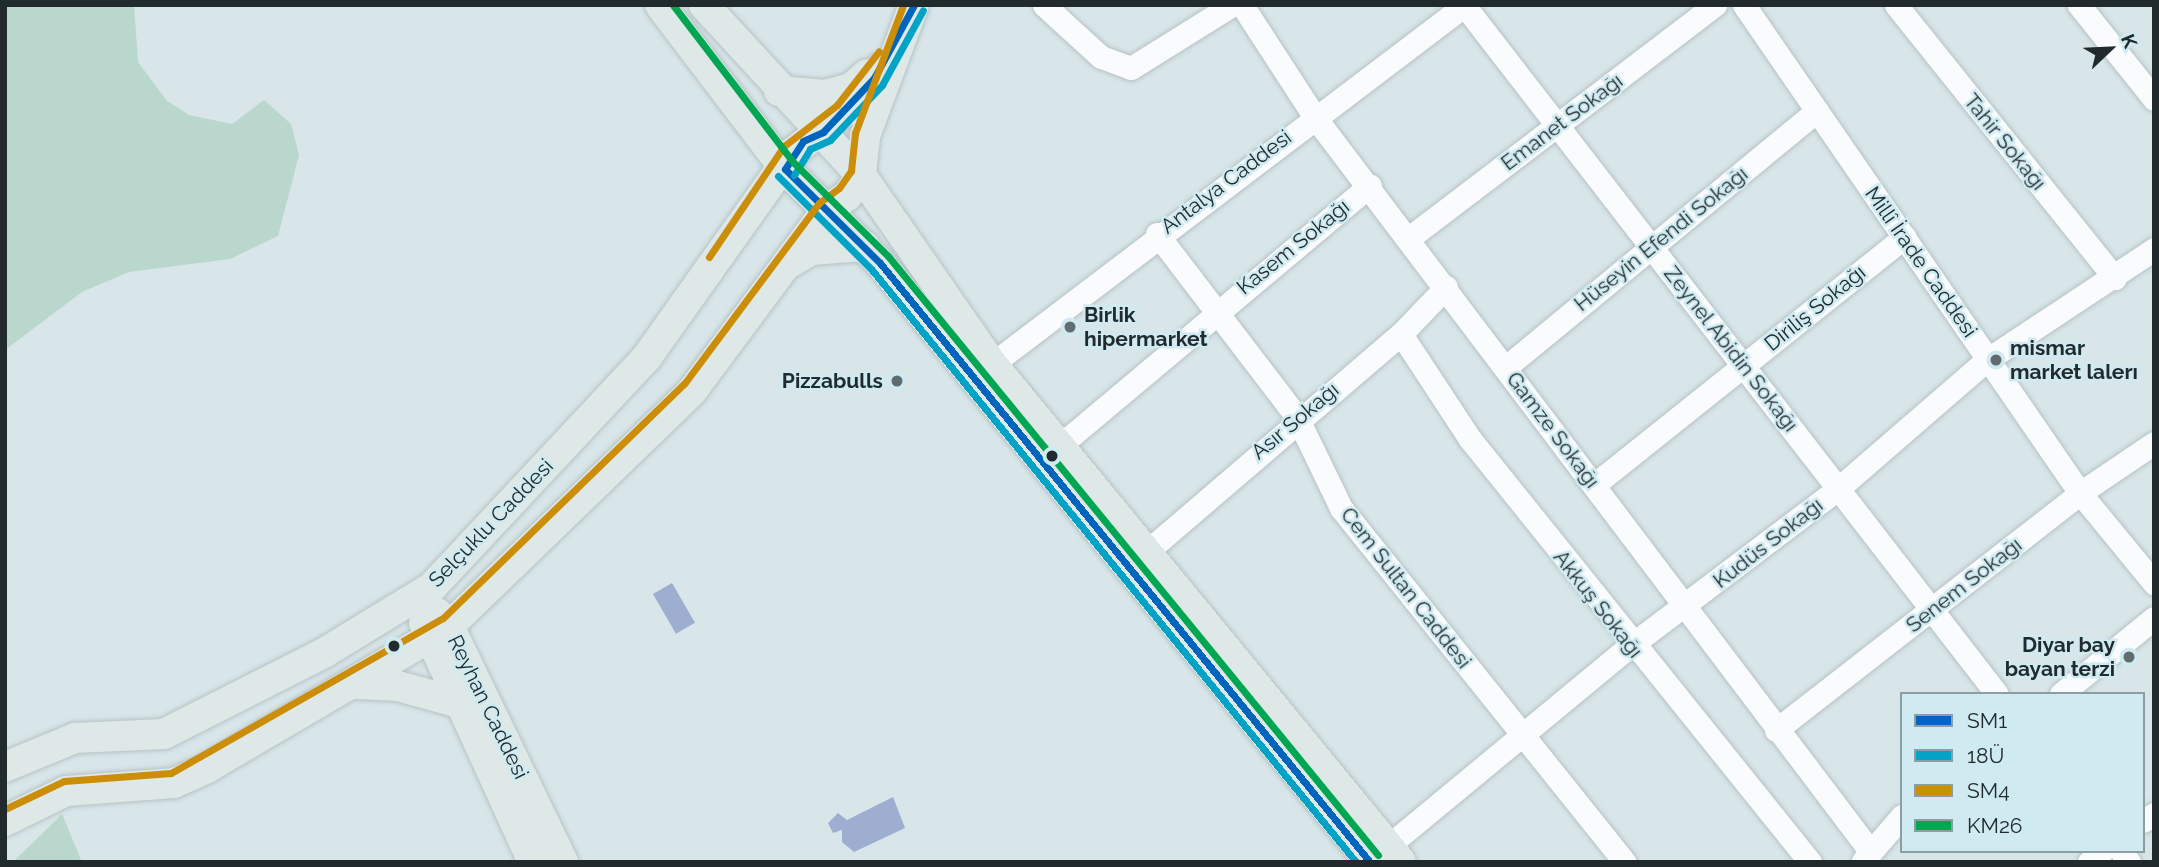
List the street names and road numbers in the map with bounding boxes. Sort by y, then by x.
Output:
street label: Emanet Sokağı [1496,68,1628,176]
street label: Tahir Sokağı [1958,89,2052,195]
street label: Antalya Caddesi [1156,125,1296,239]
street label: Hüseyin Efendi Sokağı [1569,161,1753,317]
street label: Millî İrade Caddesi [1860,182,1982,342]
street label: Kasem Sokağı [1232,194,1354,300]
street label: Diriliş Sokağı [1759,260,1871,356]
street label: Zeynel Abidin Sokağı [1658,261,1804,437]
street label: Gamze Sokağı [1501,367,1605,493]
street label: Asır Sokağı [1246,377,1344,465]
street label: Selçuklu Caddesi [423,454,559,592]
street label: Kudüs Sokağı [1708,492,1828,594]
street label: Cem Sultan Caddesi [1335,502,1477,674]
street label: Senem Sokağı [1901,532,2027,638]
street label: Akkuş Sokağı [1548,545,1648,663]
street label: Reyhan Caddesi [442,631,534,783]

